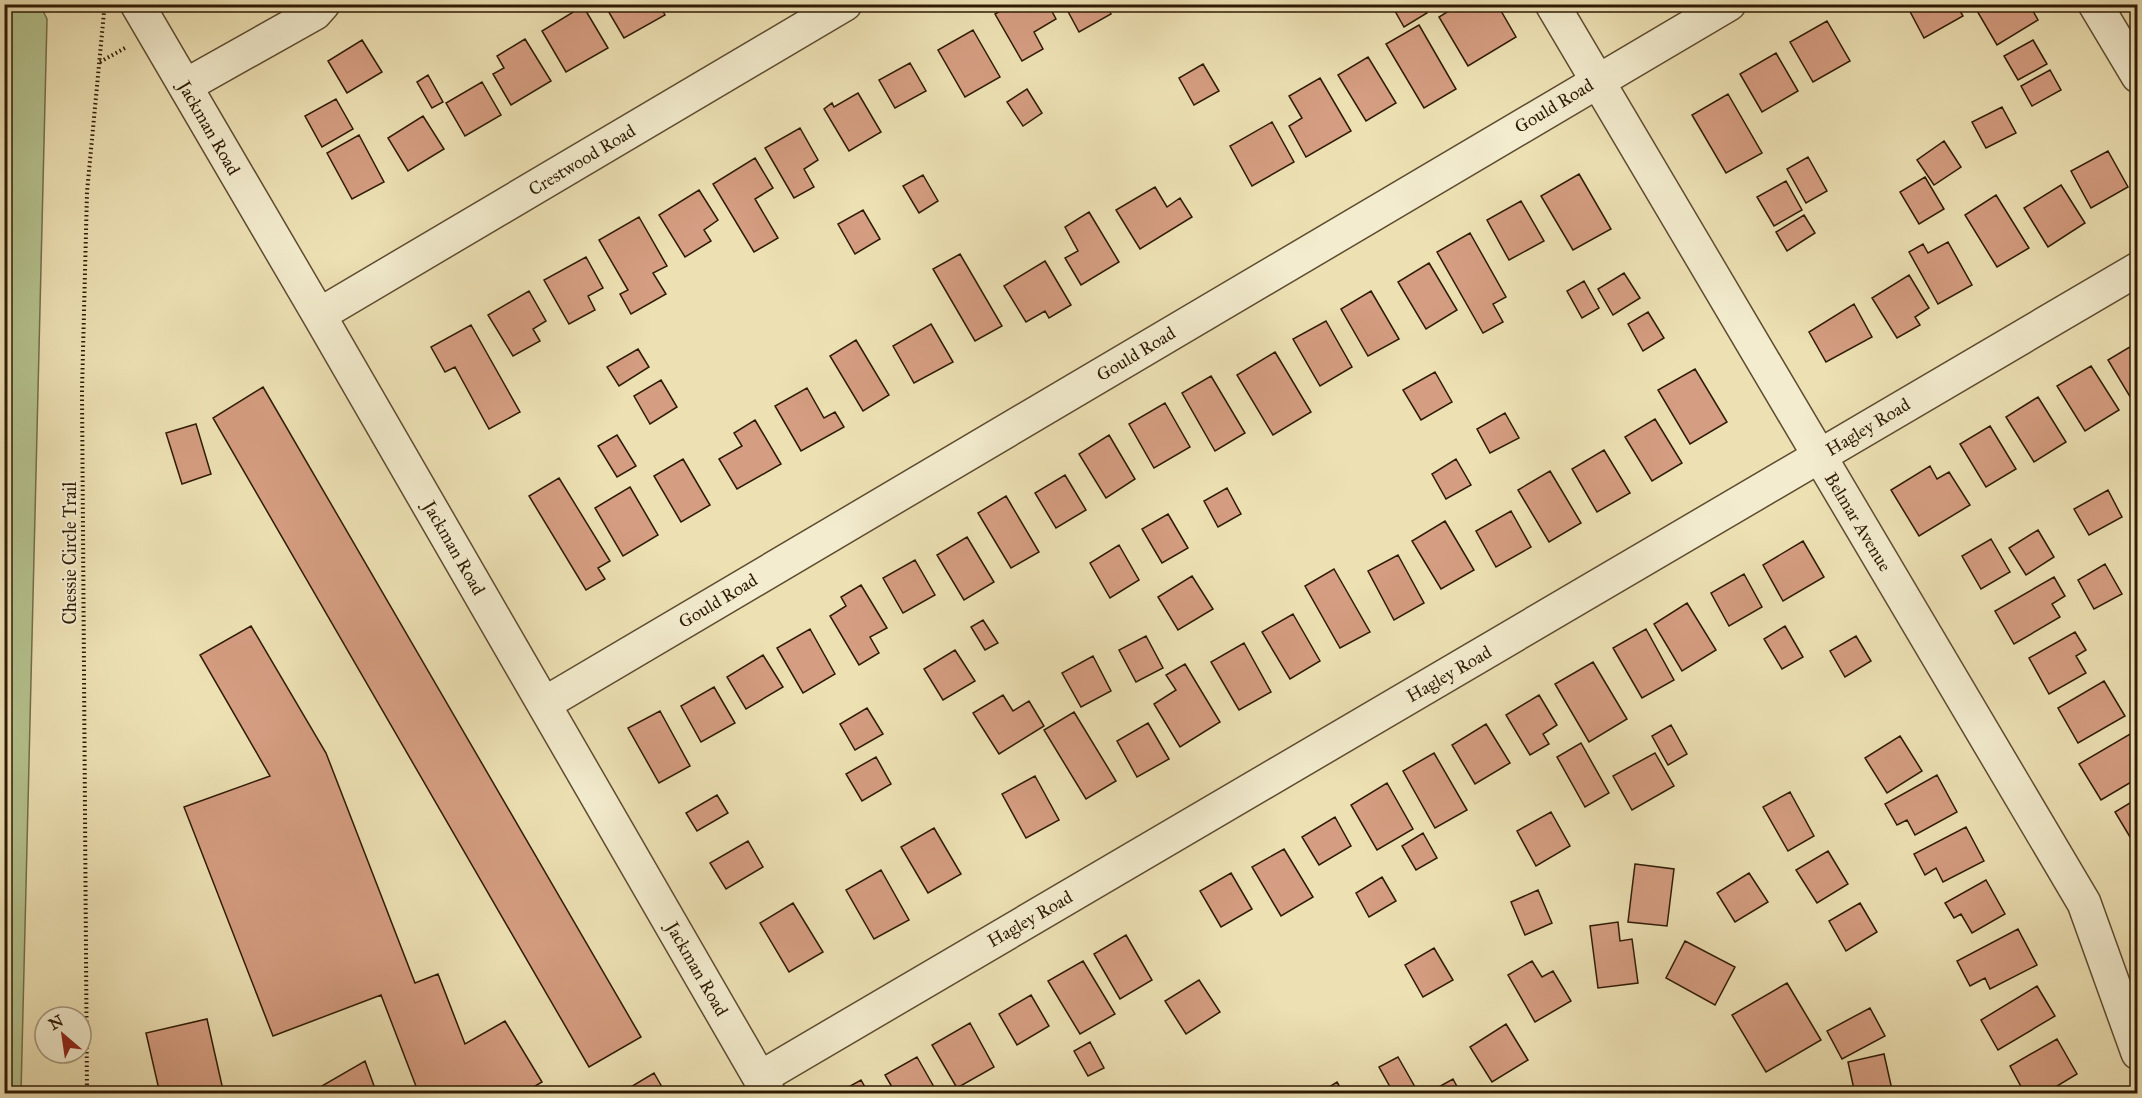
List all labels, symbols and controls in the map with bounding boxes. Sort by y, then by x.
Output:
street label: Gould Road [1511,74,1597,138]
street label: Jackman Road [171,75,245,180]
street label: Crestwood Road [525,119,639,201]
street label: Gould Road [1093,322,1179,386]
street label: Hagley Road [1822,393,1915,462]
street label: Belmar Avenue [1820,468,1896,576]
street label: Chessie Circle Trail [59,481,81,624]
street label: Jackman Road [416,495,490,600]
street label: Gould Road [675,569,761,633]
street label: Hagley Road [1403,641,1496,708]
street label: Hagley Road [984,886,1077,953]
street label: Jackman Road [659,916,733,1021]
north arrow [33,1005,93,1065]
text: N [45,1011,67,1034]

